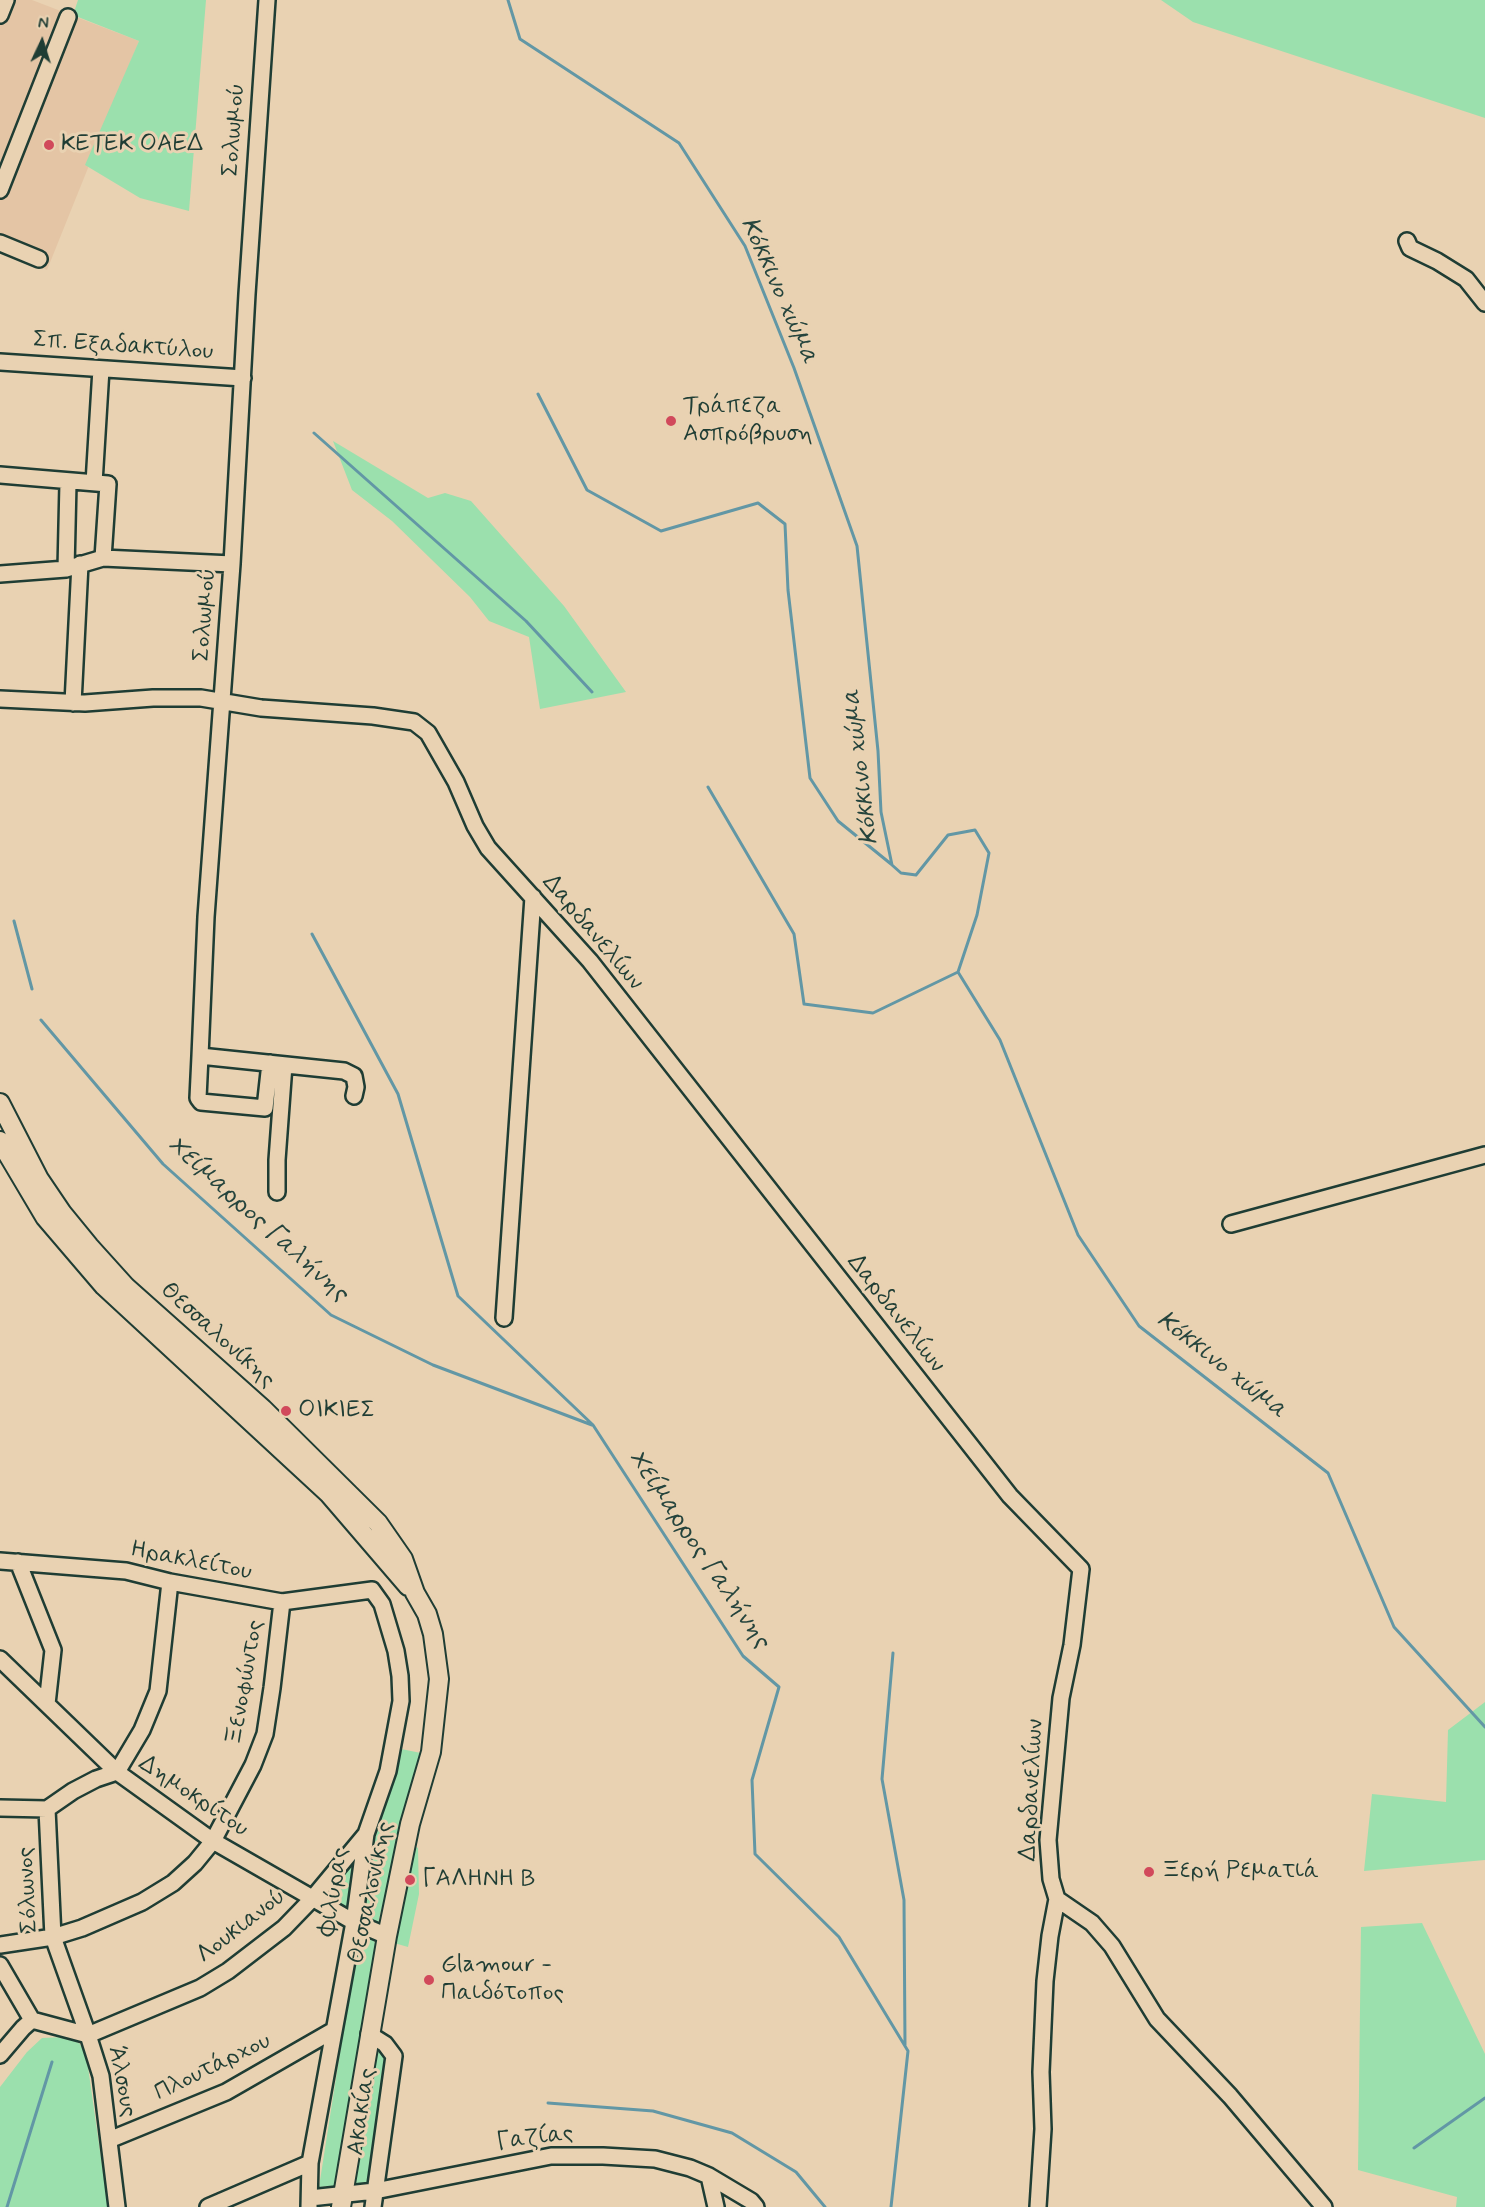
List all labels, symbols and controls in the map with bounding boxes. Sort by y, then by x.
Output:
north arrow [12,12,72,72]
text: N [37,13,49,34]
street label: Σολωμού [217,82,253,178]
place label: ΚΕΤΕΚ ΟΑΕΔ [61,131,204,159]
marker: ΚΕΤΕΚ ΟΑΕΔ [42,138,56,152]
water label: Κόκκινο χώμα [732,213,824,369]
street label: Σπ. Εξαδακτύλου [32,326,214,368]
place label: Τράπεζα Ασπρόβρυση [683,393,813,449]
marker: Τράπεζα Ασπρόβρυση [664,414,678,428]
street label: Σολωμού [188,567,224,663]
water label: Κόκκινο χώμα [837,687,887,847]
street label: Δαρδανελίων [535,869,649,997]
water label: Χείμαρρος Γαλήνης [160,1131,354,1309]
street label: Δαρδανελίων [840,1249,950,1379]
street label: Θεσσαλονίκης [154,1277,280,1395]
water label: Κόκκινο χώμα [1150,1305,1292,1427]
place label: ΟΙΚΙΕΣ [298,1397,375,1425]
marker: ΟΙΚΙΕΣ [279,1404,293,1418]
water label: Χείμαρρος Γαλήνης [620,1445,776,1655]
street label: Ηρακλείτου [128,1536,254,1588]
street label: Ξενοφώντος [221,1618,271,1748]
street label: Δαρδανελίων [1015,1718,1051,1862]
street label: Δημοκρίτου [133,1750,253,1844]
street label: Θεσσαλονίκης [343,1819,401,1967]
street label: Σόλωνος [12,1846,46,1934]
street label: Φιλύρας [314,1846,356,1938]
place label: Ξερή Ρεματιά [1161,1858,1319,1886]
marker: Ξερή Ρεματιά [1142,1865,1156,1879]
place label: ΓΑΛΗΝΗ Β [422,1866,536,1894]
marker: ΓΑΛΗΝΗ Β [403,1873,417,1887]
street label: Λουκιανού [192,1883,292,1971]
place label: Glamour - Παιδότοπος [441,1952,564,2008]
marker: Glamour - Παιδότοπος [422,1973,436,1987]
street label: Πλουτάρχου [150,2027,276,2109]
street label: Άλσους [100,2044,142,2120]
street label: Ακακίας [343,2066,383,2158]
street label: Γαζίας [495,2120,575,2158]

